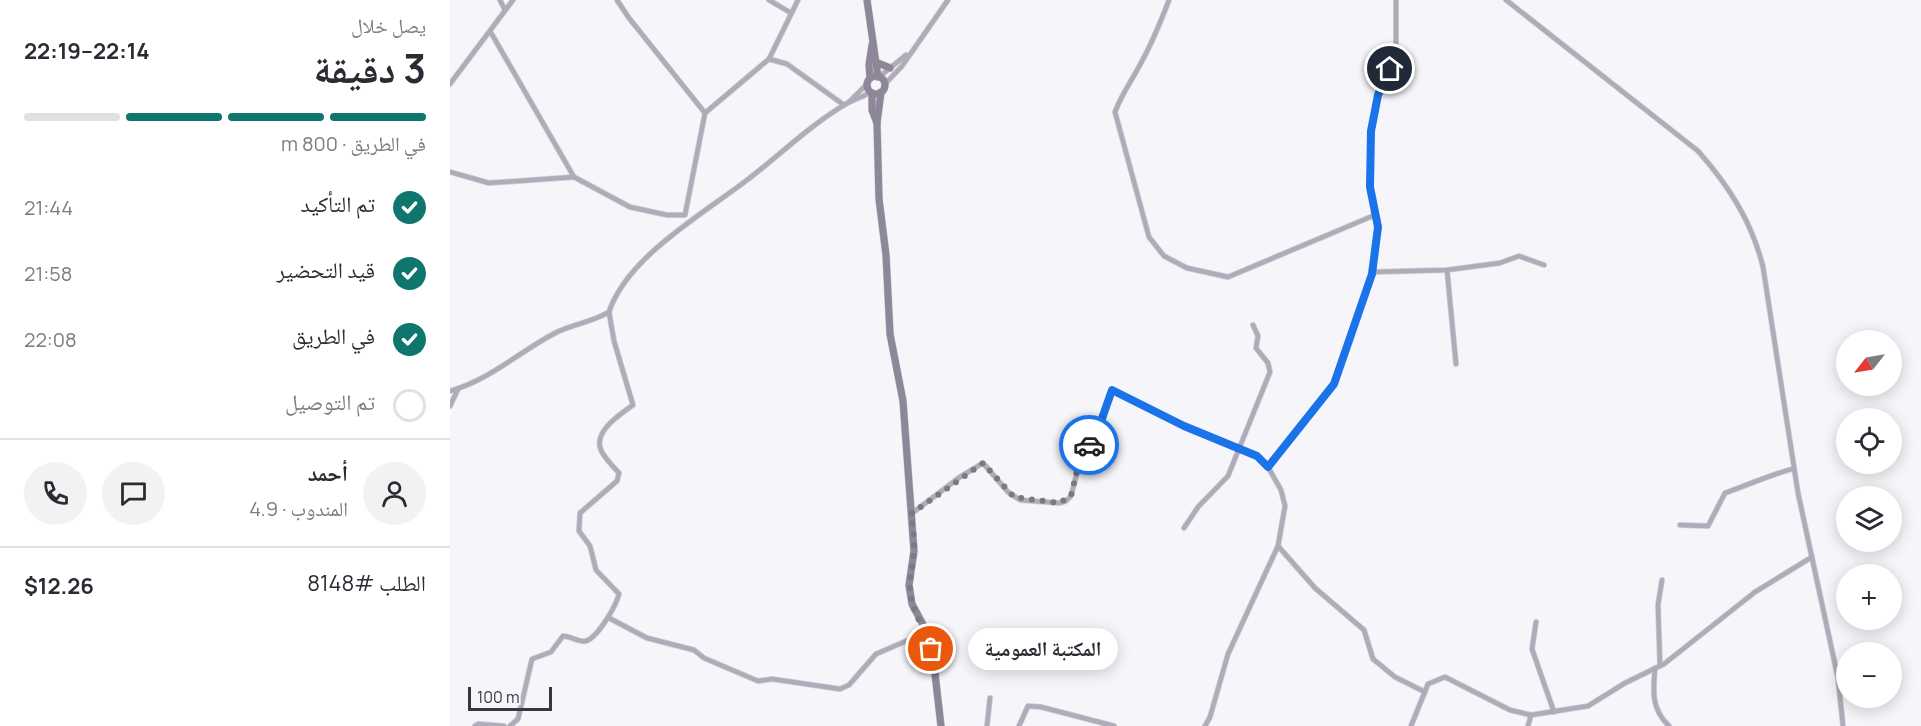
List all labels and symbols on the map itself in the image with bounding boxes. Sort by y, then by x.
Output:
pin [1364,43,1415,94]
north arrow [1836,330,1902,396]
courier [1059,415,1119,475]
pin [905,623,956,674]
callout: المكتبة العمومية [967,628,1117,670]
scale bar [468,684,552,712]

